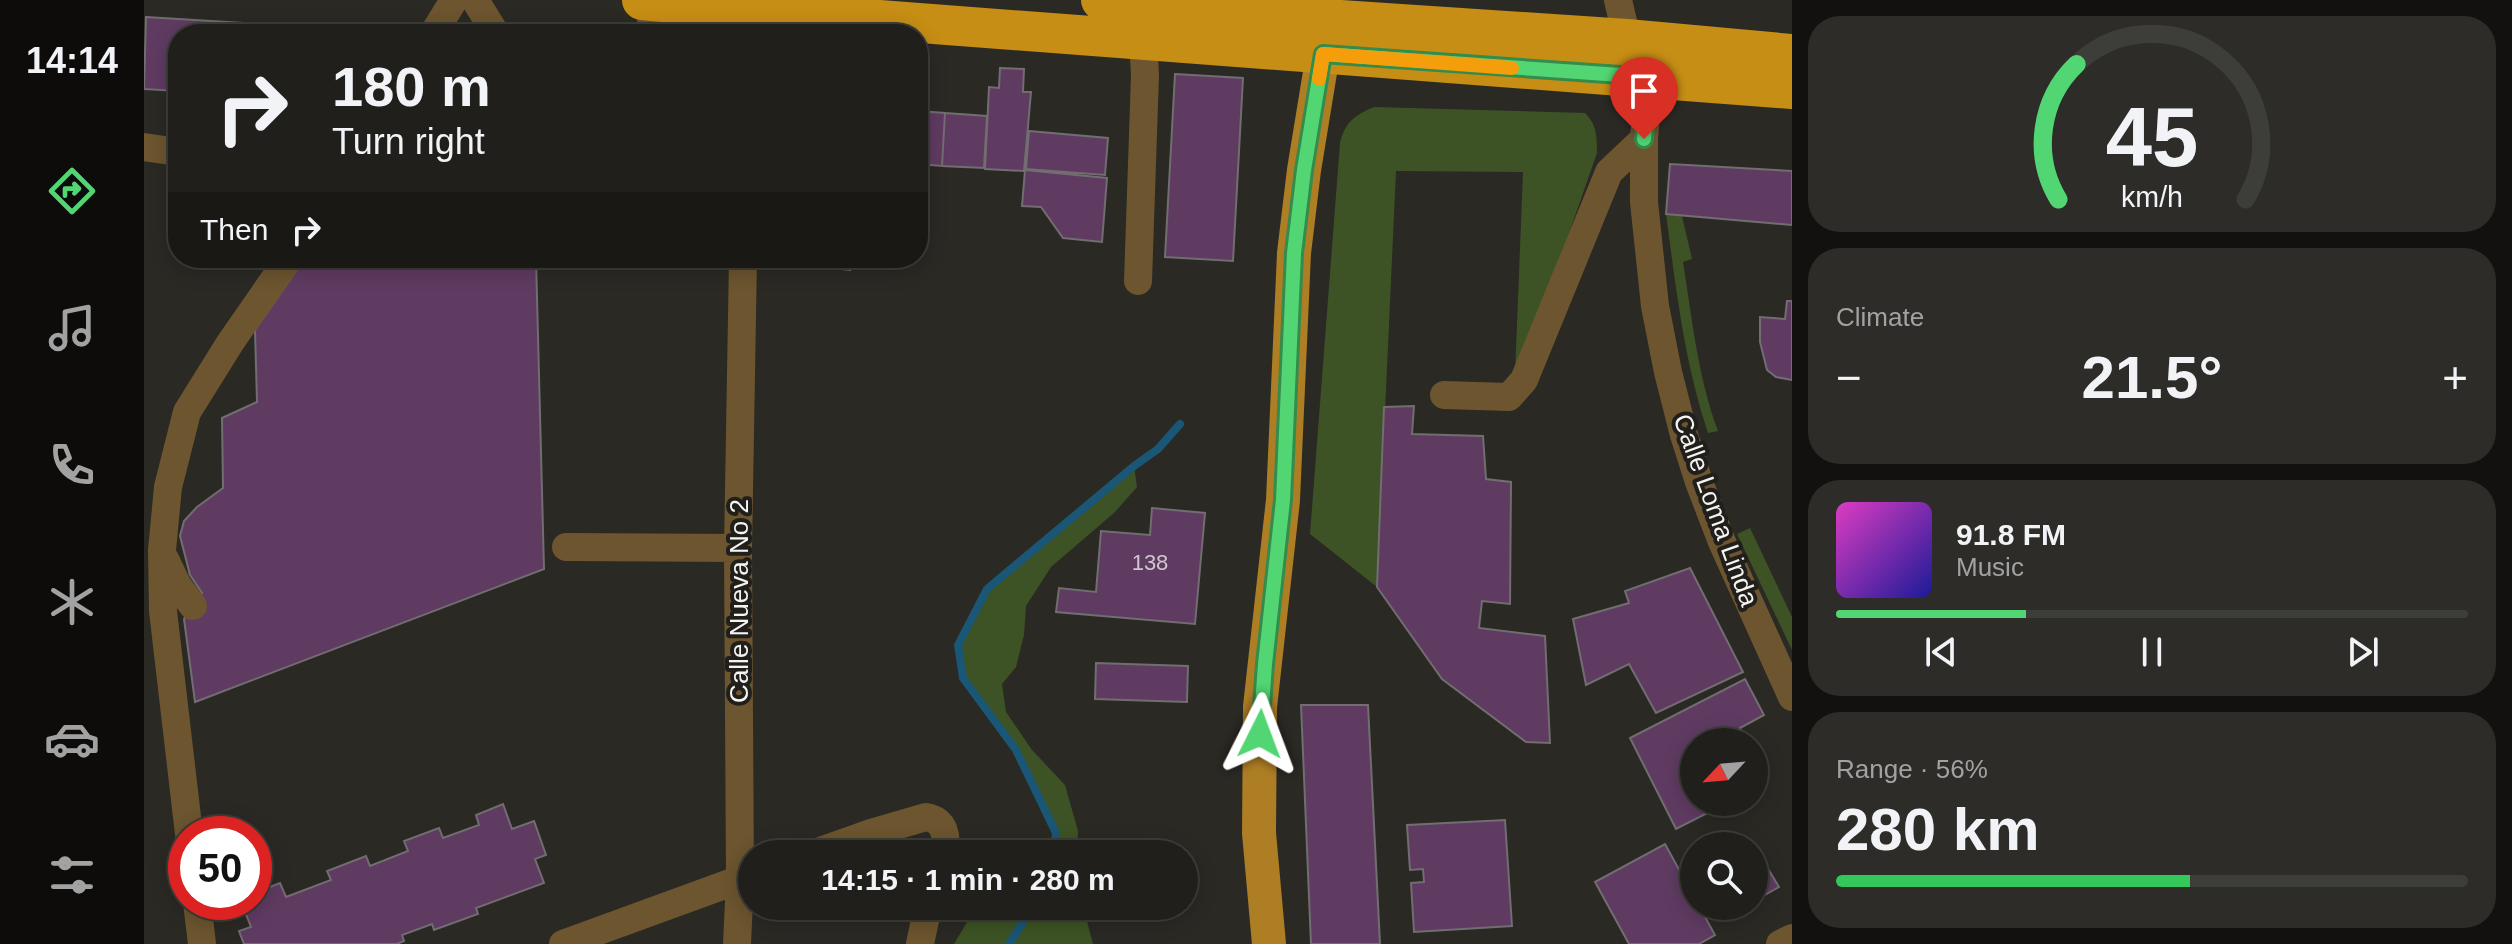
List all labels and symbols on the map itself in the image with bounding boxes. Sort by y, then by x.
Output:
pin [1610,57,1678,139]
street label: Calle Loma Linda [1667,410,1765,611]
street label: Calle Nueva No 2 [724,499,754,703]
house number: 138 [1132,550,1168,575]
position arrow [1218,692,1302,776]
north arrow [1680,728,1768,816]
speed limit sign: 50 [168,816,272,920]

